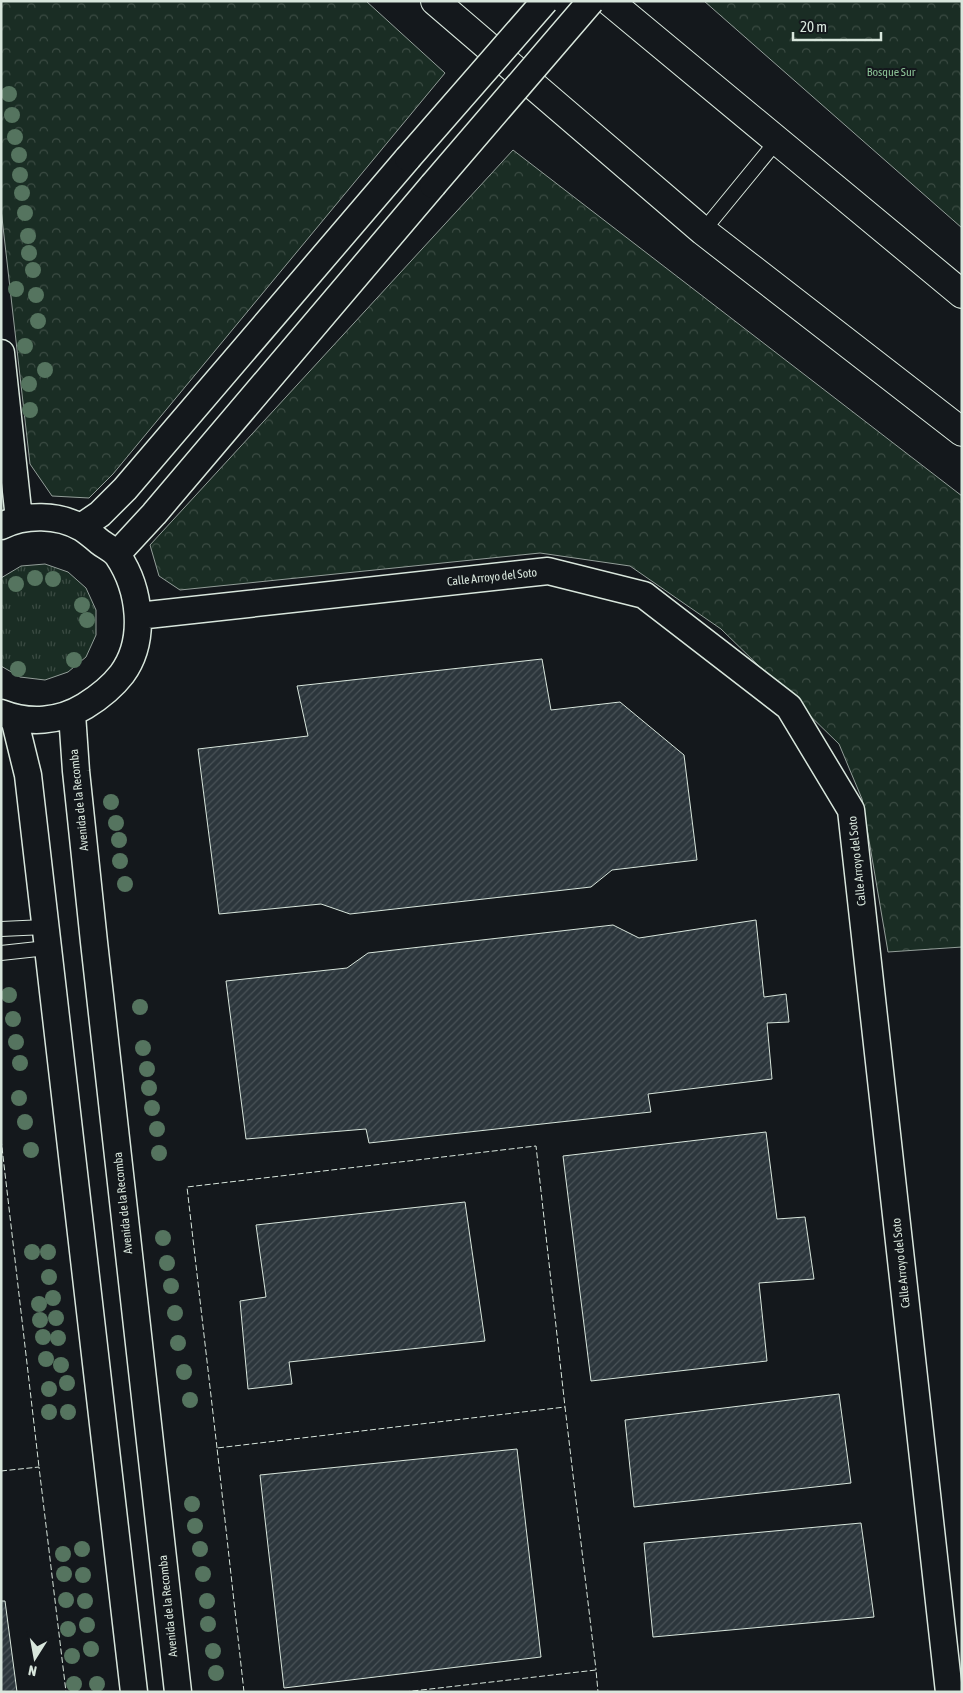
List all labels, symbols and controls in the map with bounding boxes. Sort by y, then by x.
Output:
scale bar [793,10,880,42]
text: 20 m [800,18,827,35]
park label: Bosque Sur [867,65,916,79]
street label: Calle Arroyo del Soto [446,565,538,589]
street label: Avenida de la Recomba [67,748,91,852]
street label: Calle Arroyo del Soto [845,815,869,907]
street label: Avenida de la Recomba [111,1151,135,1255]
street label: Calle Arroyo del Soto [889,1217,913,1309]
street label: Avenida de la Recomba [156,1554,180,1658]
north arrow [10,1633,60,1683]
text: N [27,1662,38,1679]

